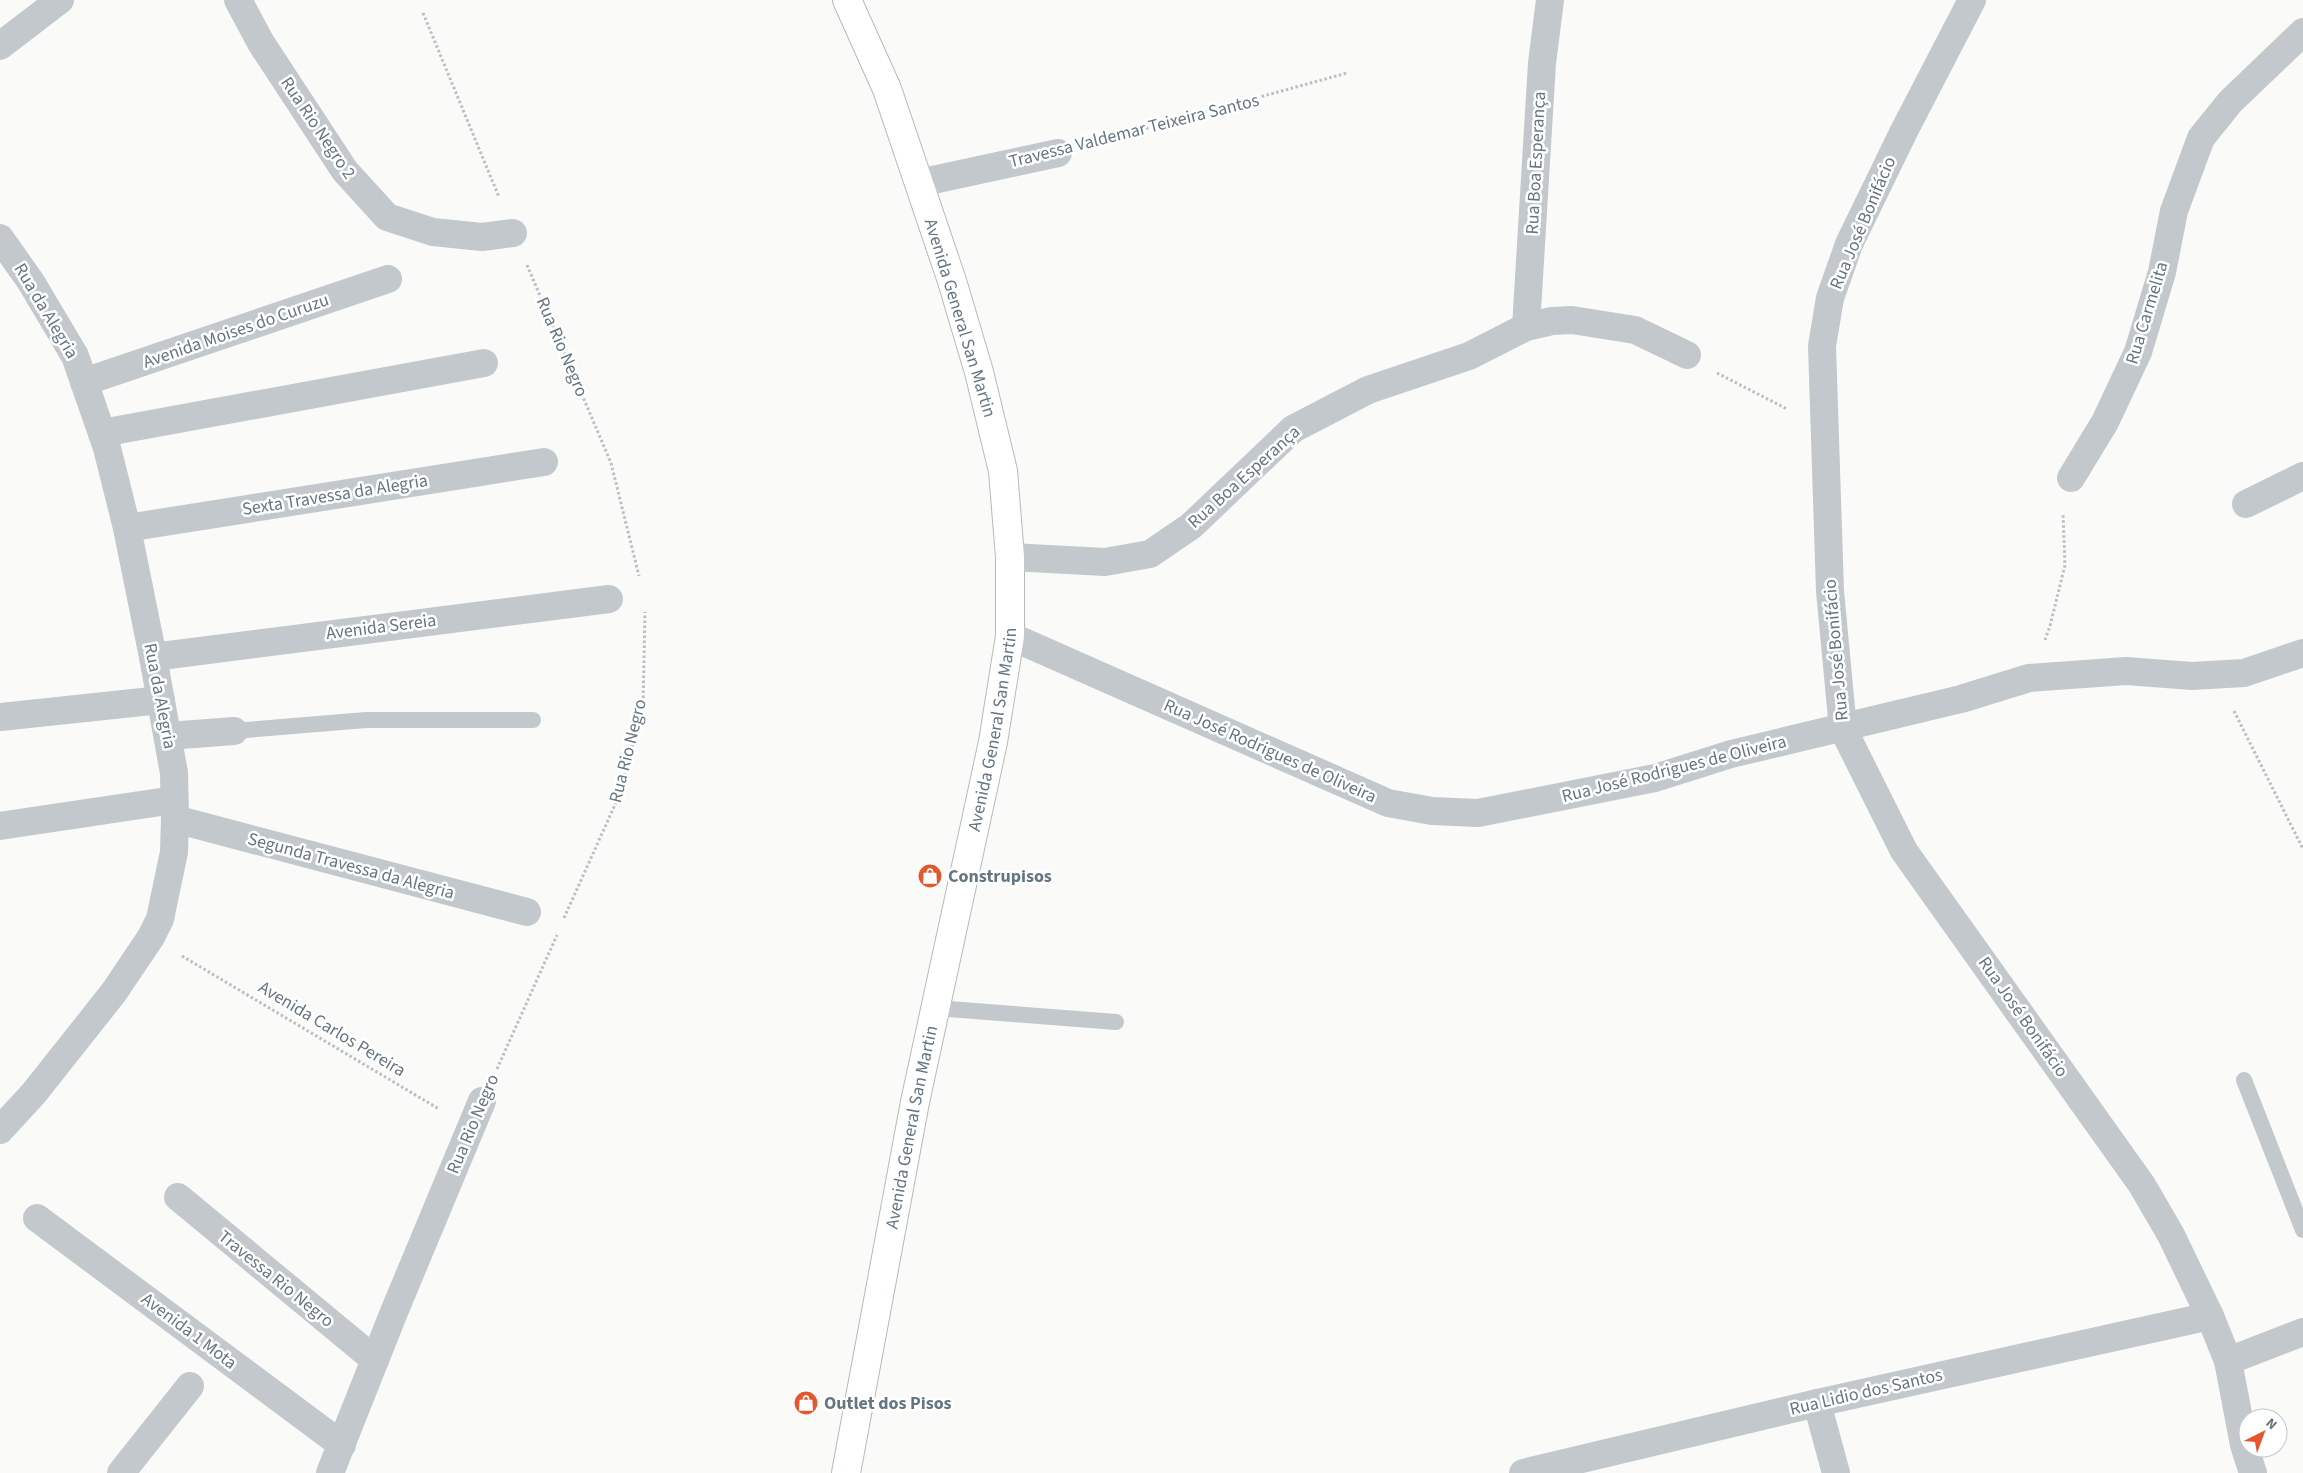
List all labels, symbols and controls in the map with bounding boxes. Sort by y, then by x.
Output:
street label: Rua Rio Negro 2 [274,72,362,184]
street label: Travessa Valdemar Teixeira Santos [1006,88,1262,174]
street label: Rua Boa Esperança [1520,91,1552,235]
street label: Rua José Bonifácio [1824,153,1902,293]
street label: Avenida General San Martin [918,216,1002,420]
street label: Rua da Alegria [8,259,84,363]
street label: Rua Carmelita [2120,259,2174,367]
street label: Avenida Moises do Curuzu [140,287,332,375]
street label: Rua Rio Negro [530,293,594,401]
street label: Rua Boa Esperança [1182,420,1306,534]
street label: Sexta Travessa da Alegria [240,468,430,522]
street label: Rua José Bonifácio [1817,578,1855,722]
street label: Avenida Sereia [324,608,438,646]
street label: Avenida General San Martin [961,628,1023,834]
street label: Rua da Alegria [137,641,183,751]
street label: Rua José Rodrigues de Oliveira [1160,693,1380,809]
street label: Rua Rio Negro [603,697,653,805]
street label: Rua José Rodrigues de Oliveira [1559,729,1789,809]
street label: Segunda Travessa da Alegria [245,826,457,906]
shop icon: Construpisos [917,863,943,889]
place label: Construpisos [948,864,1052,889]
street label: Rua José Bonifácio [1972,952,2074,1082]
street label: Avenida Carlos Pereira [254,975,410,1083]
street label: Avenida General San Martin [879,1023,944,1231]
street label: Rua Rio Negro [441,1070,505,1178]
street label: Travessa Rio Negro [213,1225,339,1333]
street label: Avenida 1 Mota [136,1287,242,1375]
street label: Rua Lidio dos Santos [1787,1362,1945,1422]
shop icon: Outlet dos Pisos [793,1390,819,1416]
place label: Outlet dos Pisos [824,1391,952,1416]
north arrow [2238,1408,2288,1458]
text: N [2261,1414,2281,1435]

